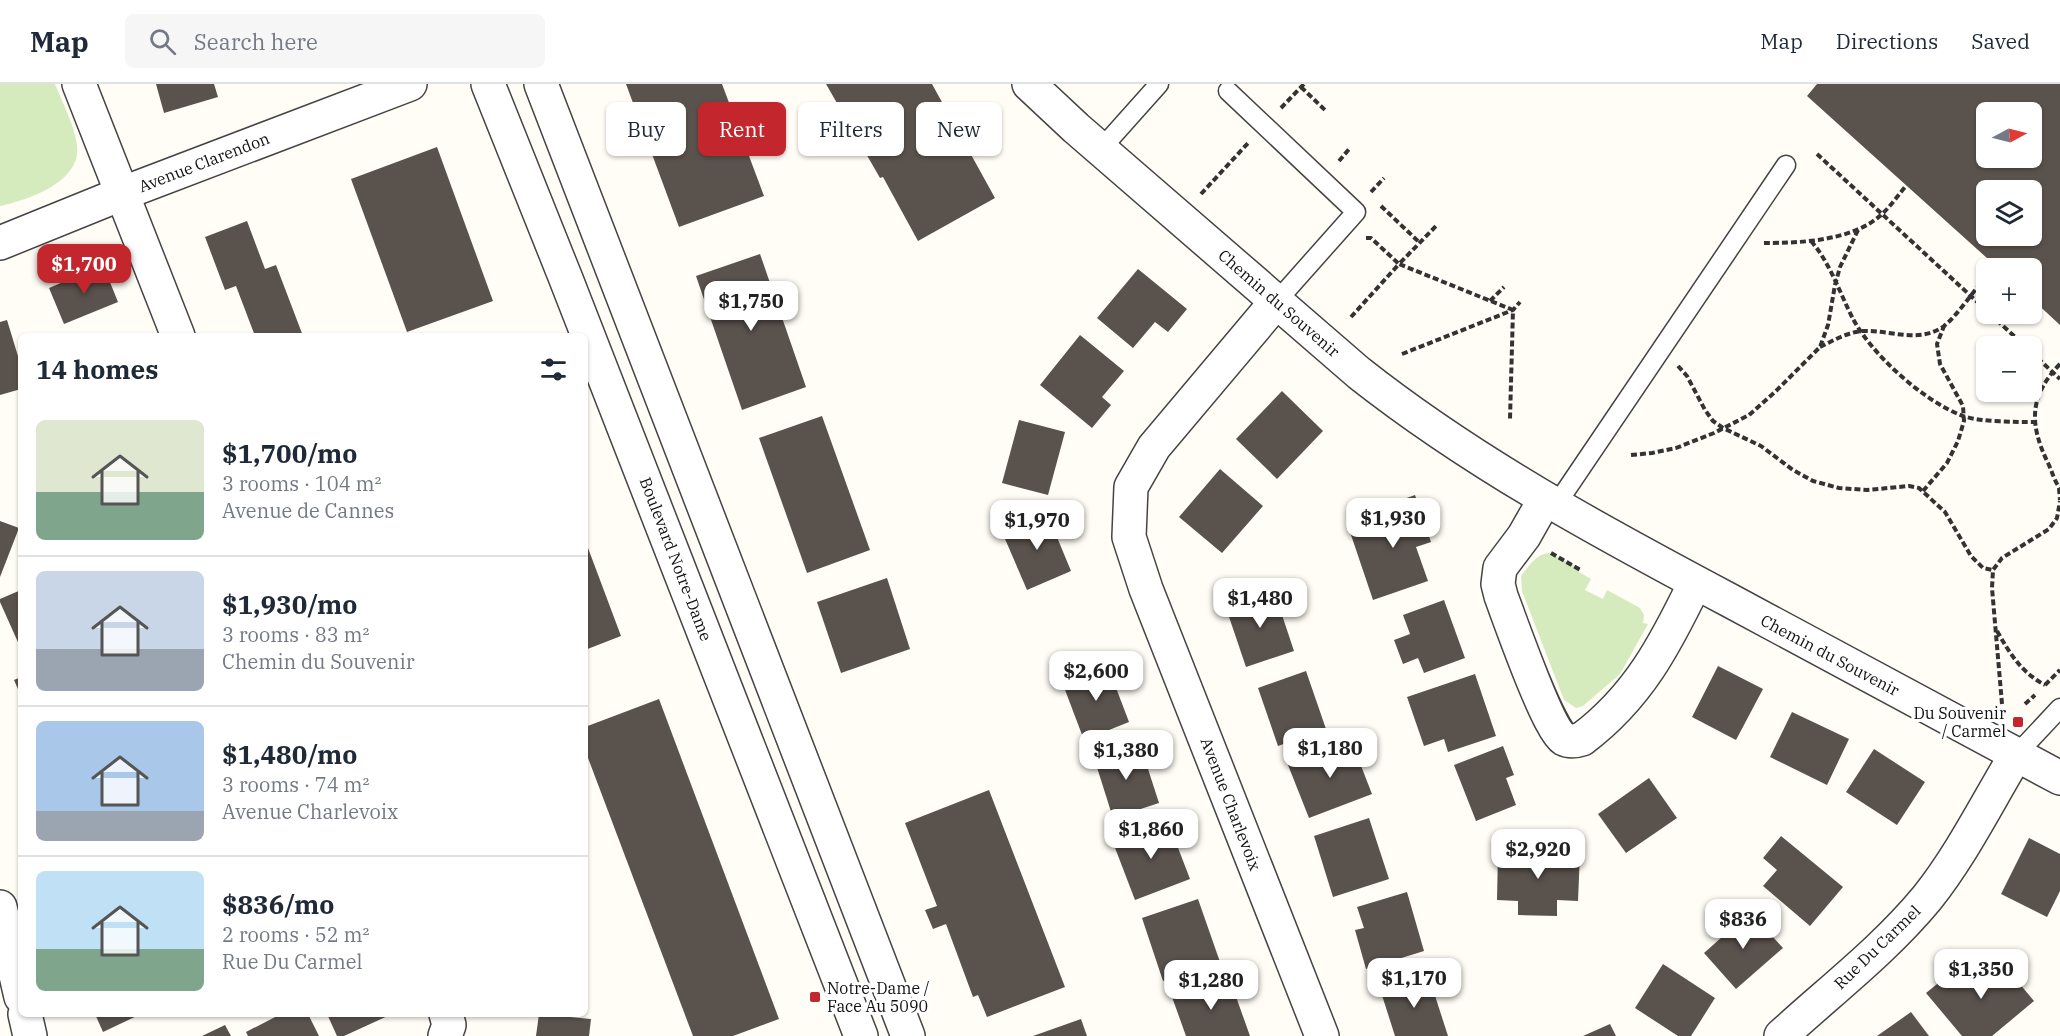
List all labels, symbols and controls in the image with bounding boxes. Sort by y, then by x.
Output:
search box [125,14,545,68]
text: Map [30,23,89,60]
icon: search [146,25,179,58]
text: Search here [194,27,318,56]
text: Map [1760,27,1803,55]
text: Directions [1836,27,1938,55]
text: Saved [1971,27,2030,55]
chip: Buy [606,102,686,156]
chip: Rent [698,102,786,156]
chip: Filters [798,102,904,156]
chip: New [916,102,1002,156]
north arrow [1976,102,2042,168]
map controls [1976,102,2042,402]
street label: Avenue Clarendon [136,128,272,196]
button: layers [1976,180,2042,246]
pin: $1,700 [35,244,133,295]
street label: Chemin du Souvenir [1214,245,1344,361]
text: $1,700 [51,250,117,277]
button: + [1976,258,2042,324]
pin: $1,750 [702,281,800,332]
text: $1,750 [718,287,784,314]
button: − [1976,336,2042,402]
text: 14 homes [36,352,158,386]
icon: filters [537,353,570,386]
text: $1,700/mo [222,436,357,470]
icon: home [84,444,156,516]
text: 3 rooms · 104 m² [222,470,381,497]
street label: Boulevard Notre-Dame [636,474,716,644]
text: Avenue de Cannes [222,497,394,524]
pin: $1,930 [1344,498,1442,549]
pin: $1,970 [988,500,1086,551]
text: $1,930 [1360,504,1426,531]
text: $1,970 [1004,506,1070,533]
pin: $1,480 [1211,578,1309,629]
text: $1,480 [1227,584,1293,611]
text: $1,930/mo [222,587,357,621]
icon: home [84,595,156,667]
street label: Chemin du Souvenir [1757,610,1903,700]
text: 3 rooms · 83 m² [222,621,369,648]
text: Chemin du Souvenir [222,648,415,675]
pin: $2,600 [1047,651,1145,702]
text: $2,600 [1063,657,1129,684]
place label: Du Souvenir / Carmel [1913,703,2006,741]
marker: Du Souvenir / Carmel [2011,715,2025,729]
pin: $1,180 [1281,728,1379,779]
pin: $1,380 [1077,730,1175,781]
text: $1,180 [1297,734,1363,761]
street label: Avenue Charlevoix [1196,735,1266,873]
text: $1,380 [1093,736,1159,763]
text: $1,480/mo [222,737,357,771]
icon: home [84,745,156,817]
text: 3 rooms · 74 m² [222,771,369,798]
text: Avenue Charlevoix [222,798,398,825]
pin: $1,860 [1102,809,1200,860]
text: $1,860 [1118,815,1184,842]
pin: $2,920 [1489,829,1587,880]
text: $2,920 [1505,835,1571,862]
text: $836/mo [222,887,334,921]
icon: home [84,895,156,967]
pin: $836 [1707,899,1779,950]
street label: Rue Du Carmel [1830,901,1925,993]
text: $836 [1719,905,1767,932]
text: 2 rooms · 52 m² [222,921,369,948]
text: Rue Du Carmel [222,948,363,975]
pin: $1,350 [1932,949,2030,1000]
text: $1,350 [1948,955,2014,982]
pin: $1,170 [1365,958,1463,1009]
pin: $1,280 [1162,960,1260,1011]
text: $1,170 [1381,964,1447,991]
text: $1,280 [1178,966,1244,993]
place label: Notre-Dame / Face Au 5090 [827,978,930,1016]
marker: Notre-Dame / Face Au 5090 [808,990,822,1004]

